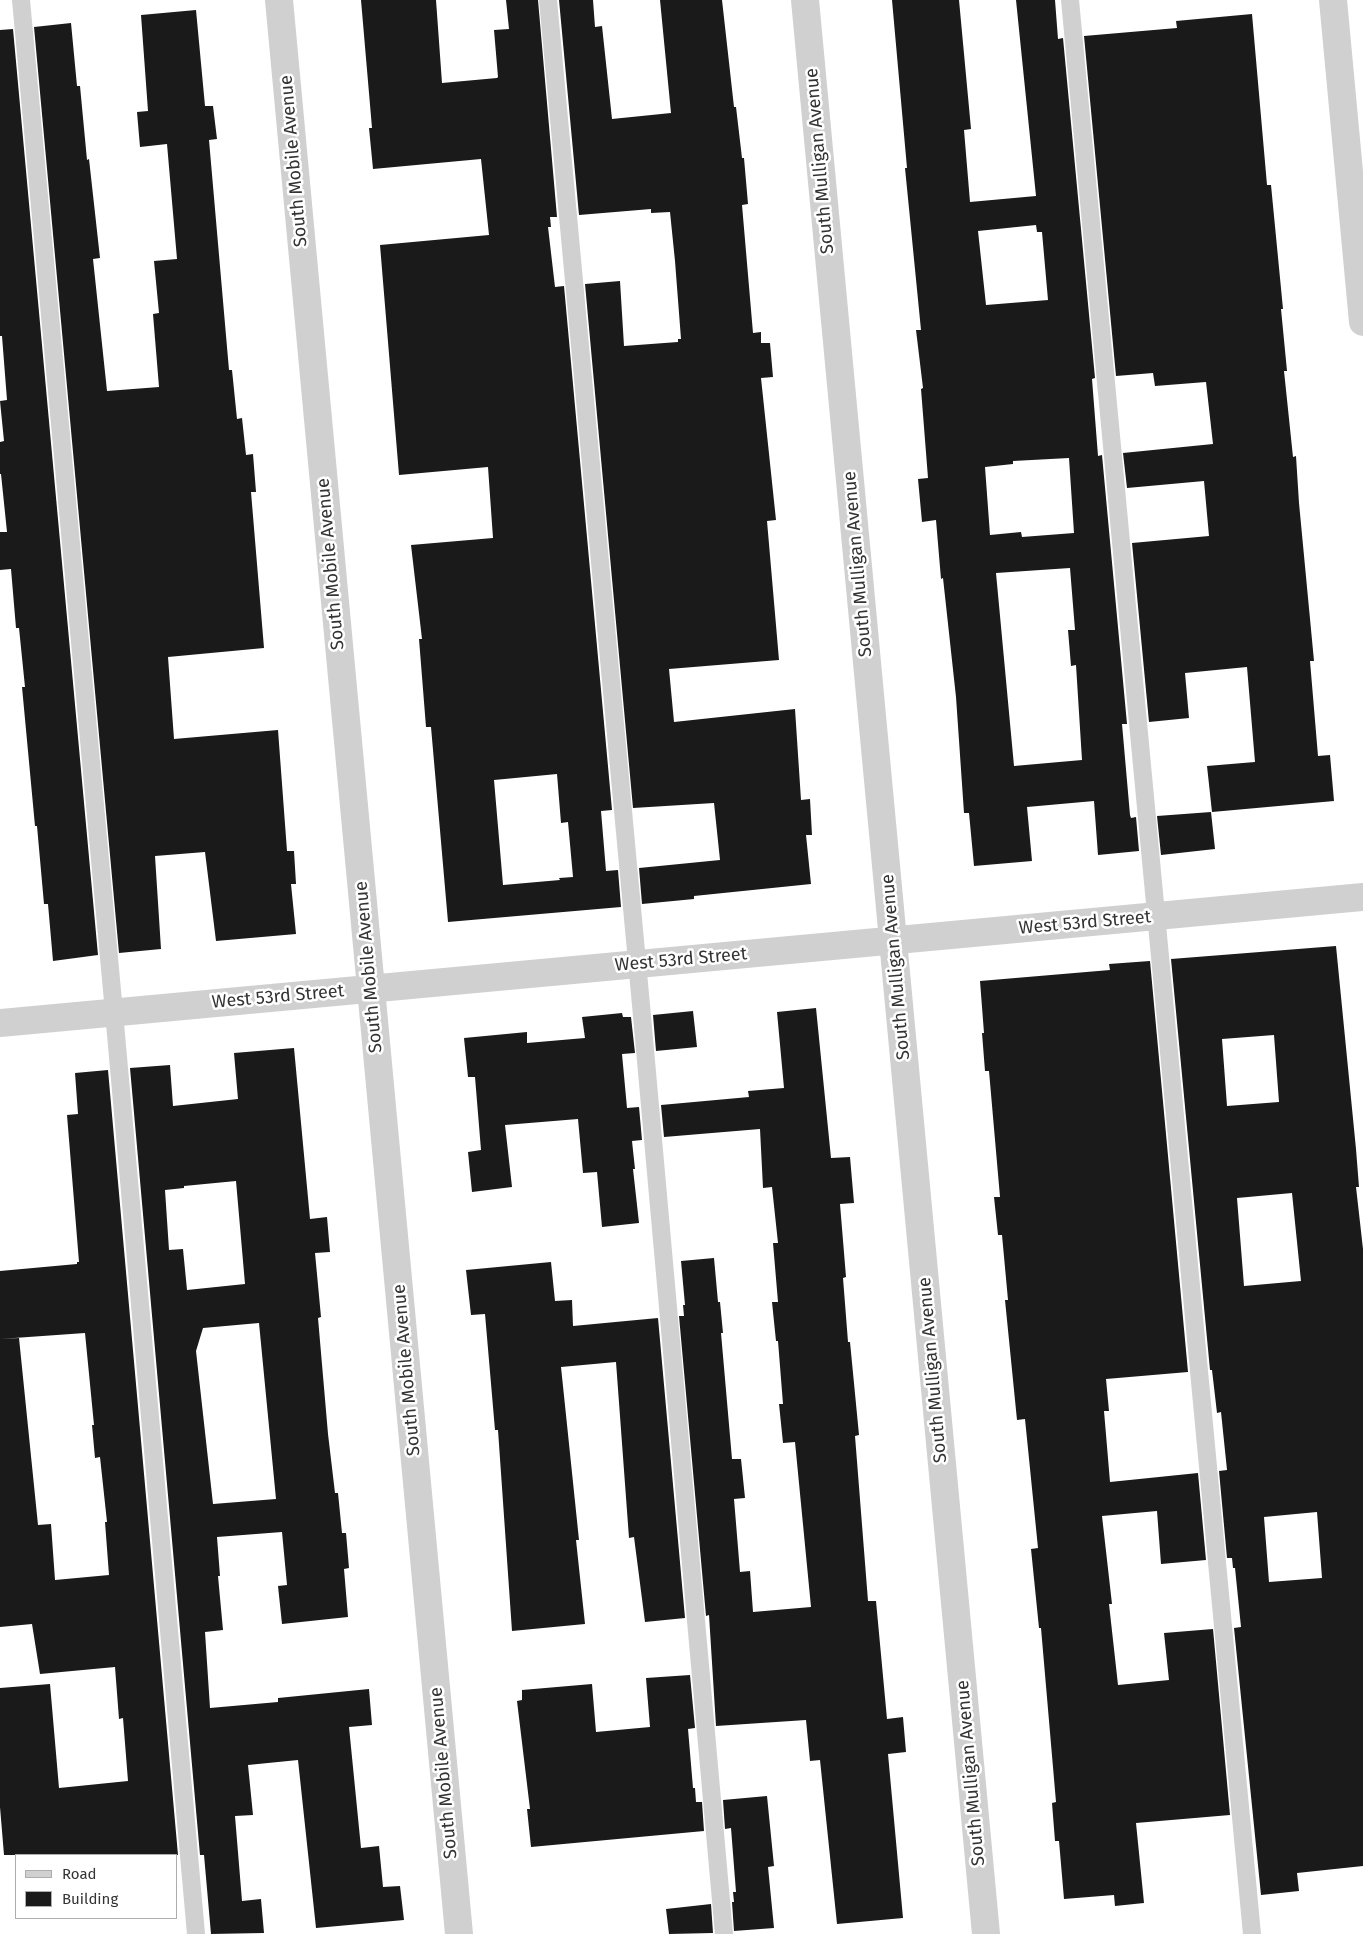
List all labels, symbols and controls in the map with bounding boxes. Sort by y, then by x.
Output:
street label: South Mulligan Avenue [801,67,839,255]
street label: South Mobile Avenue [276,74,312,248]
street label: South Mulligan Avenue [839,470,877,658]
street label: South Mobile Avenue [313,477,349,651]
street label: South Mulligan Avenue [877,873,915,1061]
street label: South Mobile Avenue [351,880,387,1054]
street label: West 53rd Street [1018,906,1152,940]
street label: West 53rd Street [614,943,748,977]
street label: West 53rd Street [211,980,345,1014]
street label: South Mulligan Avenue [914,1276,952,1464]
street label: South Mobile Avenue [389,1283,425,1457]
street label: South Mulligan Avenue [952,1679,990,1867]
street label: South Mobile Avenue [426,1686,462,1860]
legend [15,1854,178,1919]
text: Road [62,1865,97,1883]
text: Building [62,1890,118,1908]

